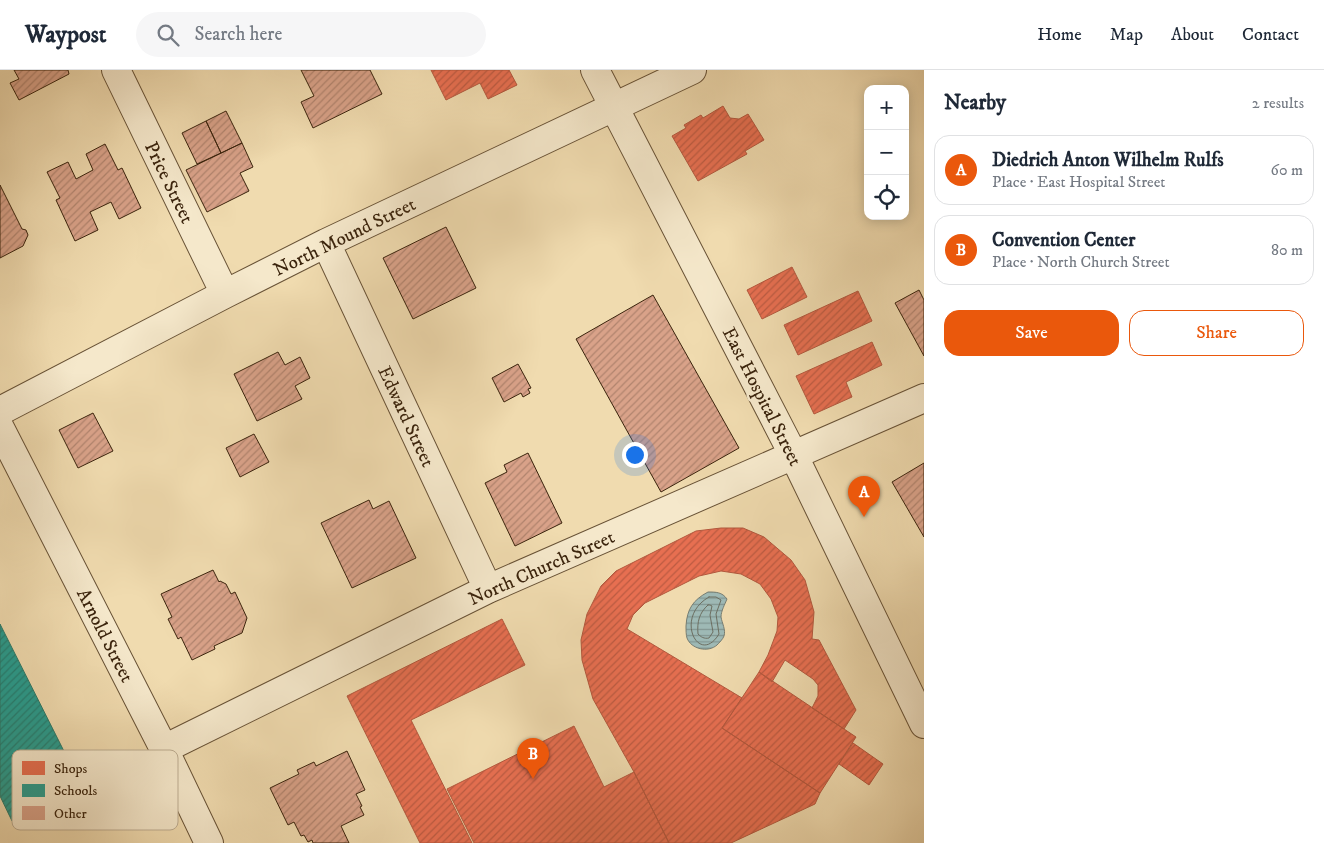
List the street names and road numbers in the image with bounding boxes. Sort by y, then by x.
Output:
street label: Price Street [139,138,198,227]
street label: North Mound Street [270,193,420,282]
street label: East Hospital Street [717,324,807,470]
street label: Edward Street [372,363,439,471]
street label: North Church Street [465,526,618,611]
street label: Arnold Street [71,585,138,687]

